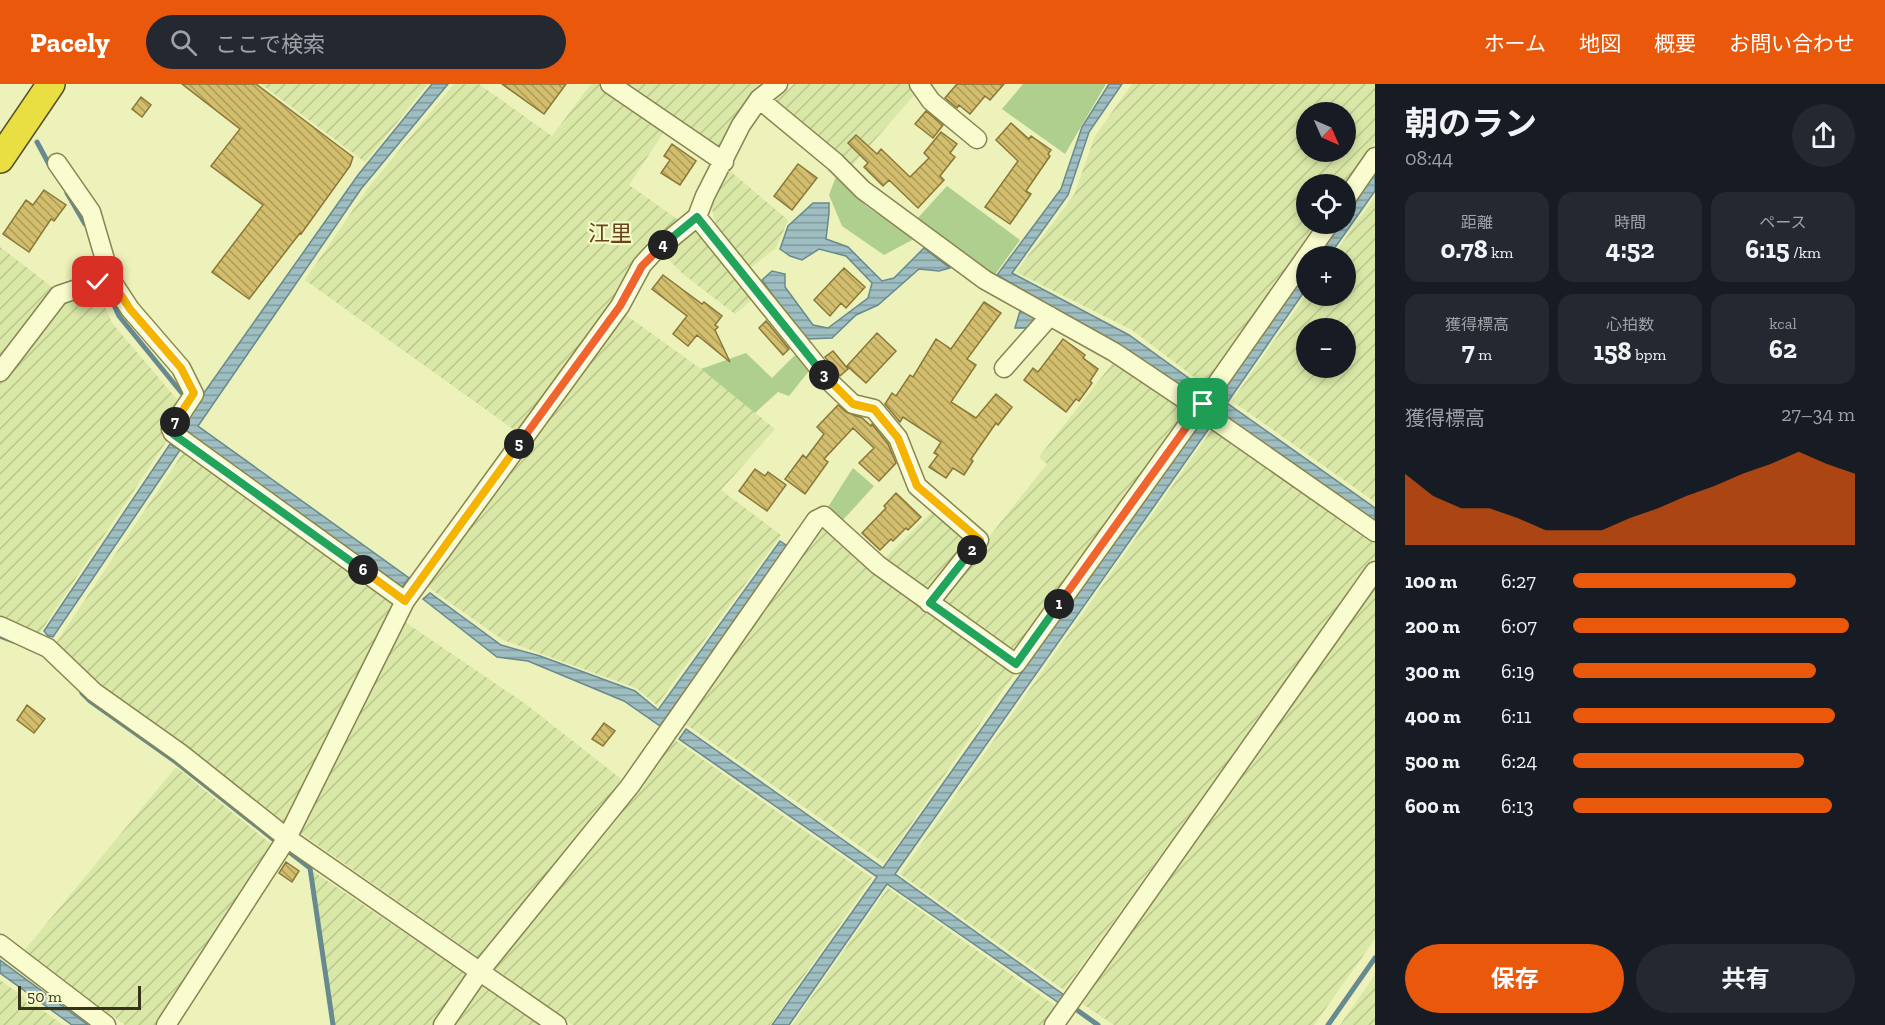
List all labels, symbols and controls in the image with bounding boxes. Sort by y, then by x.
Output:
search box [146,15,566,69]
text: Pacely [30,26,110,59]
icon: search [167,26,200,59]
text: ここで検索 [215,31,325,58]
text: ホーム [1484,31,1546,56]
text: 地図 [1579,31,1621,56]
text: 概要 [1654,31,1696,56]
text: お問い合わせ [1729,31,1855,56]
north arrow [1296,102,1356,162]
map controls [1296,102,1356,378]
text: 朝のラン [1405,104,1537,143]
button: share [1792,104,1855,167]
text: 08:44 [1405,146,1453,170]
button: locate [1296,174,1356,234]
text: 距離 [1461,213,1493,232]
text: 時間 [1614,213,1646,232]
text: ペース [1759,213,1807,232]
district label: 江里 [588,220,632,247]
pin: 4 [648,230,678,260]
text: 0.78 [1441,233,1488,265]
text: 4:52 [1606,233,1654,265]
text: 6:15 [1745,233,1790,265]
text: 4 [658,235,668,254]
text: km [1488,243,1513,262]
text: /km [1790,243,1821,262]
button: + [1296,246,1356,306]
pin [72,256,123,307]
icon: check [81,265,114,298]
text: kcal [1769,314,1797,333]
text: 獲得標高 [1445,315,1509,334]
text: 心拍数 [1606,315,1654,334]
button: − [1296,318,1356,378]
text: 62 [1769,333,1797,365]
text: 7 [1462,335,1475,367]
text: 158 [1594,335,1632,367]
text: m [1475,345,1492,364]
text: bpm [1632,345,1666,364]
pin: 3 [809,360,839,390]
text: 3 [820,365,828,384]
pin [1177,378,1228,429]
icon: arrive [1186,387,1219,420]
text: 27–34 m [1781,402,1855,426]
text: 獲得標高 [1405,406,1485,430]
pin: 7 [160,407,190,437]
text: 7 [171,412,179,431]
pin: 5 [504,429,534,459]
text: 5 [515,434,523,453]
pin: 2 [957,535,987,565]
text: 2 [968,540,976,559]
pin: 6 [348,555,378,585]
text: 6 [359,560,367,579]
text: 100 m [1405,569,1457,593]
text: 6:27 [1501,569,1536,593]
pin: 1 [1044,589,1074,619]
text: 1 [1056,594,1062,613]
text: 200 m [1405,614,1460,638]
text: 6:07 [1501,614,1537,638]
text: 300 m [1405,659,1460,683]
text: 6:19 [1501,659,1534,683]
text: 400 m [1405,704,1461,728]
text: 6:11 [1501,704,1532,728]
text: 500 m [1405,749,1460,773]
text: 6:24 [1501,749,1537,773]
text: 600 m [1405,794,1460,818]
text: 6:13 [1501,794,1534,818]
button: 保存 [1405,944,1624,1013]
button: 共有 [1636,944,1855,1013]
scale bar [18,983,141,1010]
text: 50 m [27,987,62,1006]

